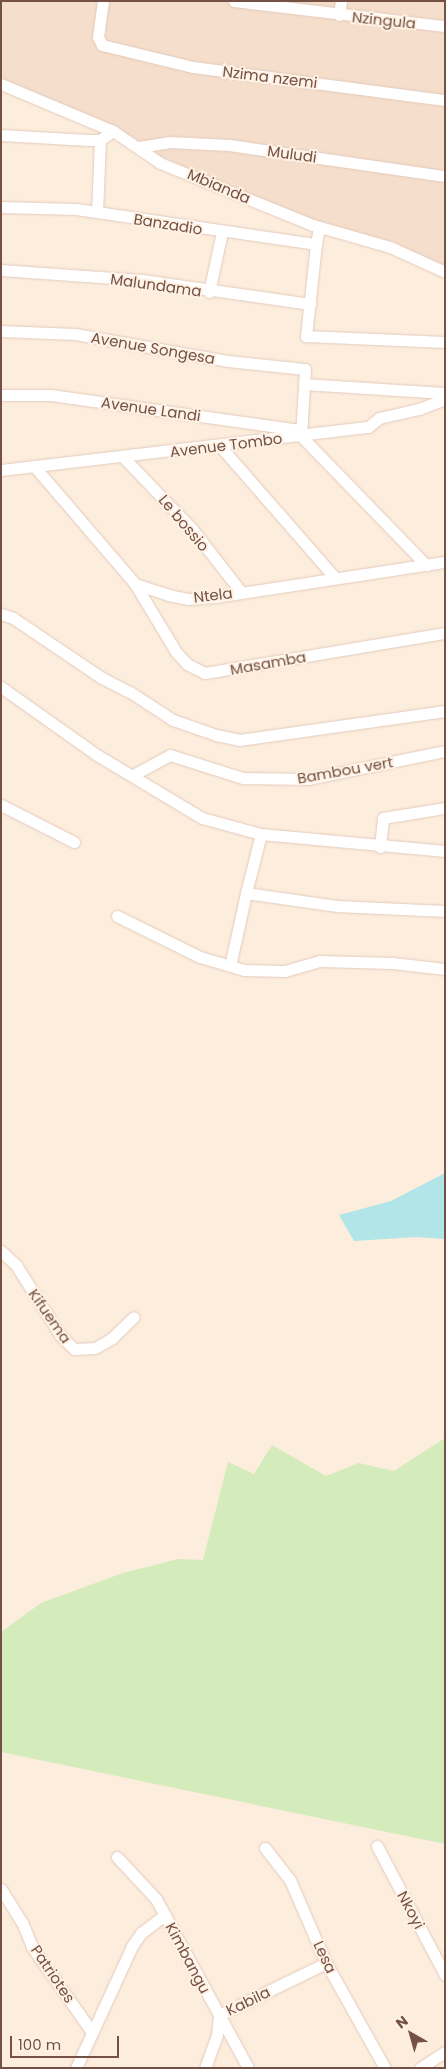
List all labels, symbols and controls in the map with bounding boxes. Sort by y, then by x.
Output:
street label: Nzingula [351,8,417,32]
street label: Nzima nzemi [221,62,319,92]
street label: Muludi [266,142,318,166]
street label: Mbianda [185,165,253,207]
street label: Banzadio [132,210,204,238]
street label: Malundama [109,270,203,300]
street label: Avenue Songesa [90,328,216,368]
street label: Avenue Landi [100,393,202,425]
street label: Avenue Tombo [169,429,283,461]
street label: Le bossio [155,491,213,555]
street label: Ntela [192,584,234,606]
street label: Masamba [229,647,307,679]
street label: Bambou vert [296,753,394,787]
street label: Kifuema [25,1285,75,1347]
street label: Nkoyi [394,1888,428,1932]
street label: Kimbangu [162,1919,214,1997]
street label: Lesa [310,1938,340,1976]
street label: Patriotes [27,1942,79,2006]
street label: Kabila [223,1983,273,2019]
north arrow [386,2009,436,2059]
text: N [391,2011,412,2033]
scale bar [12,2026,121,2058]
text: 100 m [18,2034,61,2055]

